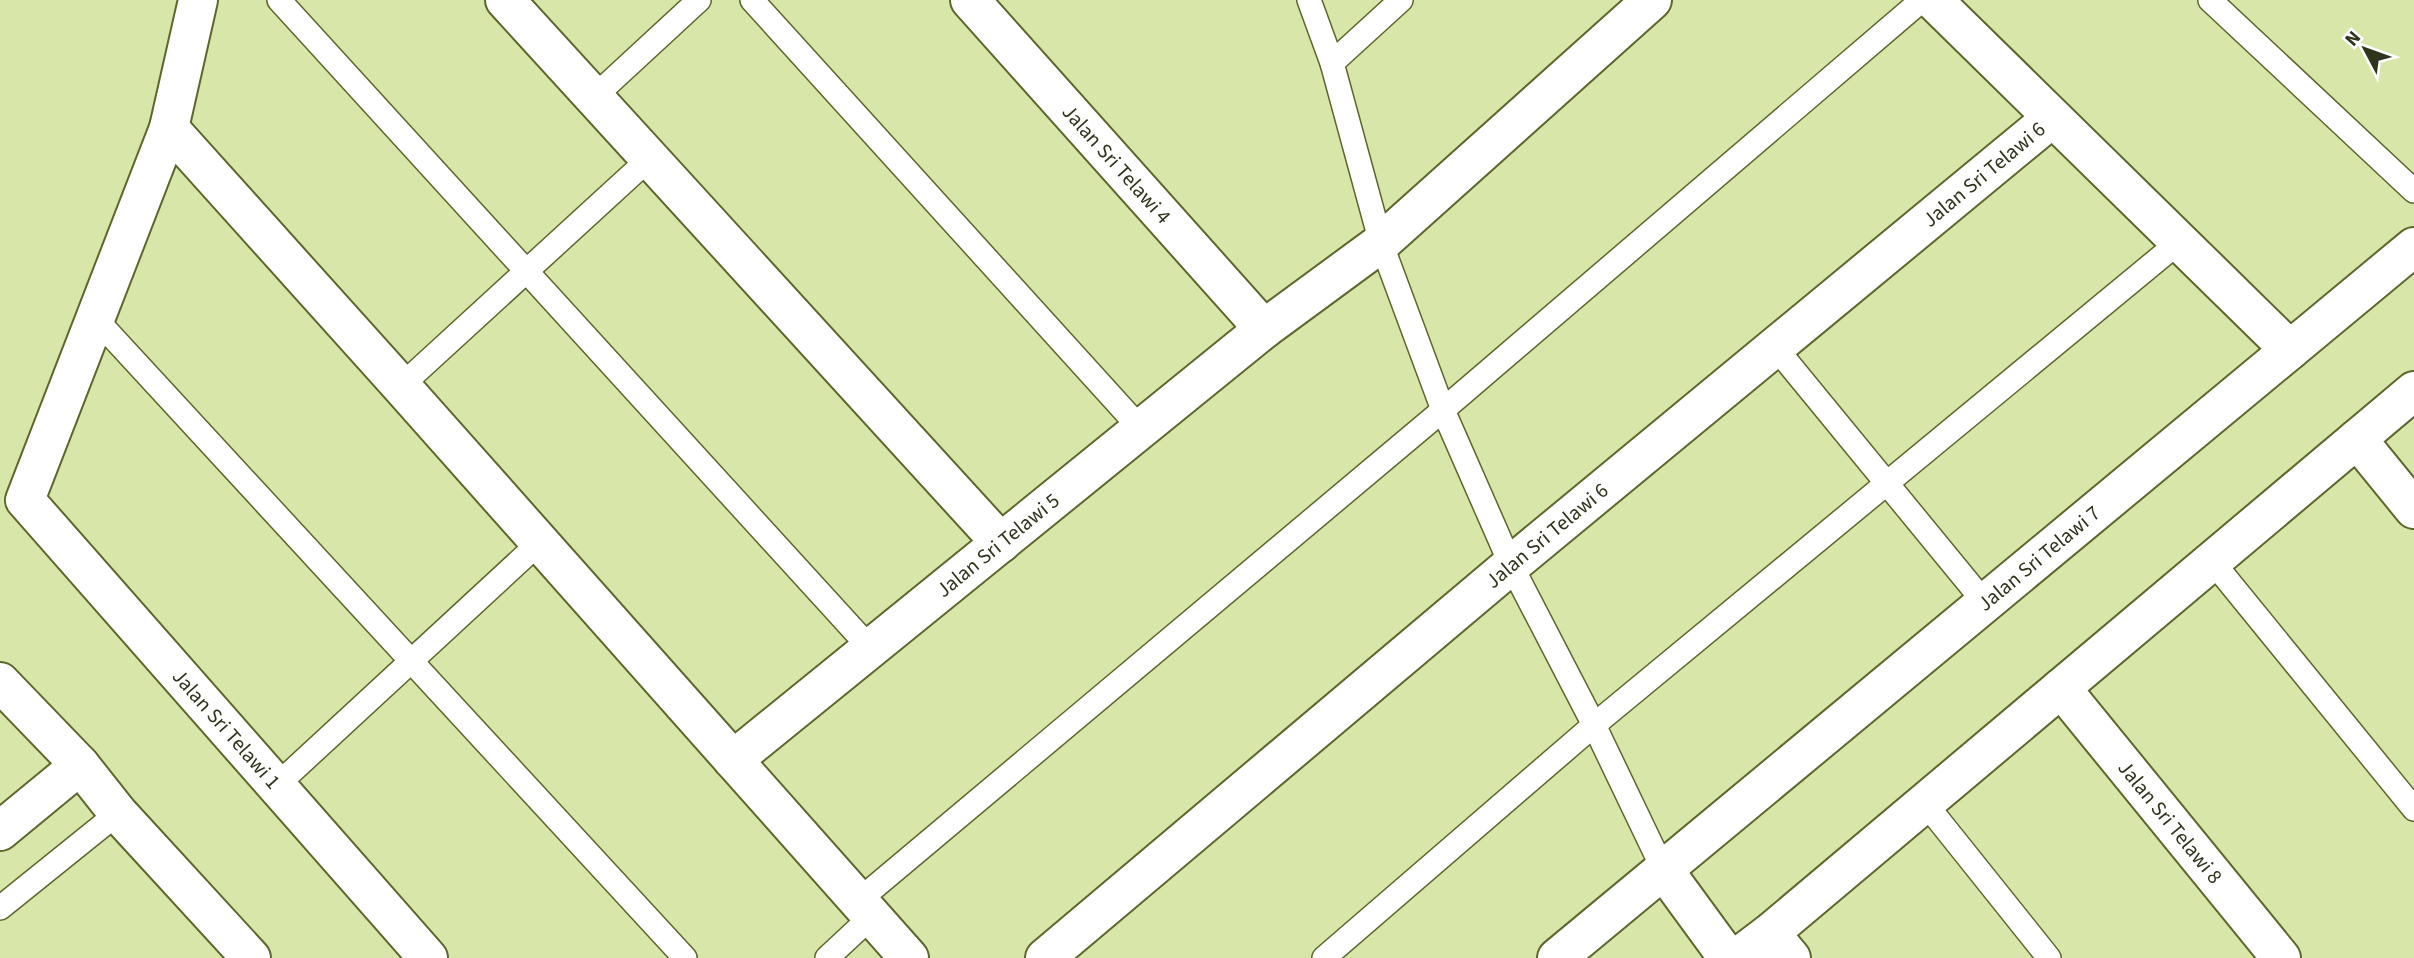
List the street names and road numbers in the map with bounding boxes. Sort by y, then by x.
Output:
street label: Jalan Sri Telawi 4 [1055,98,1178,230]
street label: Jalan Sri Telawi 6 [1916,115,2052,234]
street label: Jalan Sri Telawi 6 [1479,476,1615,595]
street label: Jalan Sri Telawi 5 [930,486,1066,604]
street label: Jalan Sri Telawi 7 [1971,498,2107,618]
street label: Jalan Sri Telawi 1 [165,662,288,796]
street label: Jalan Sri Telawi 8 [2111,754,2230,890]

